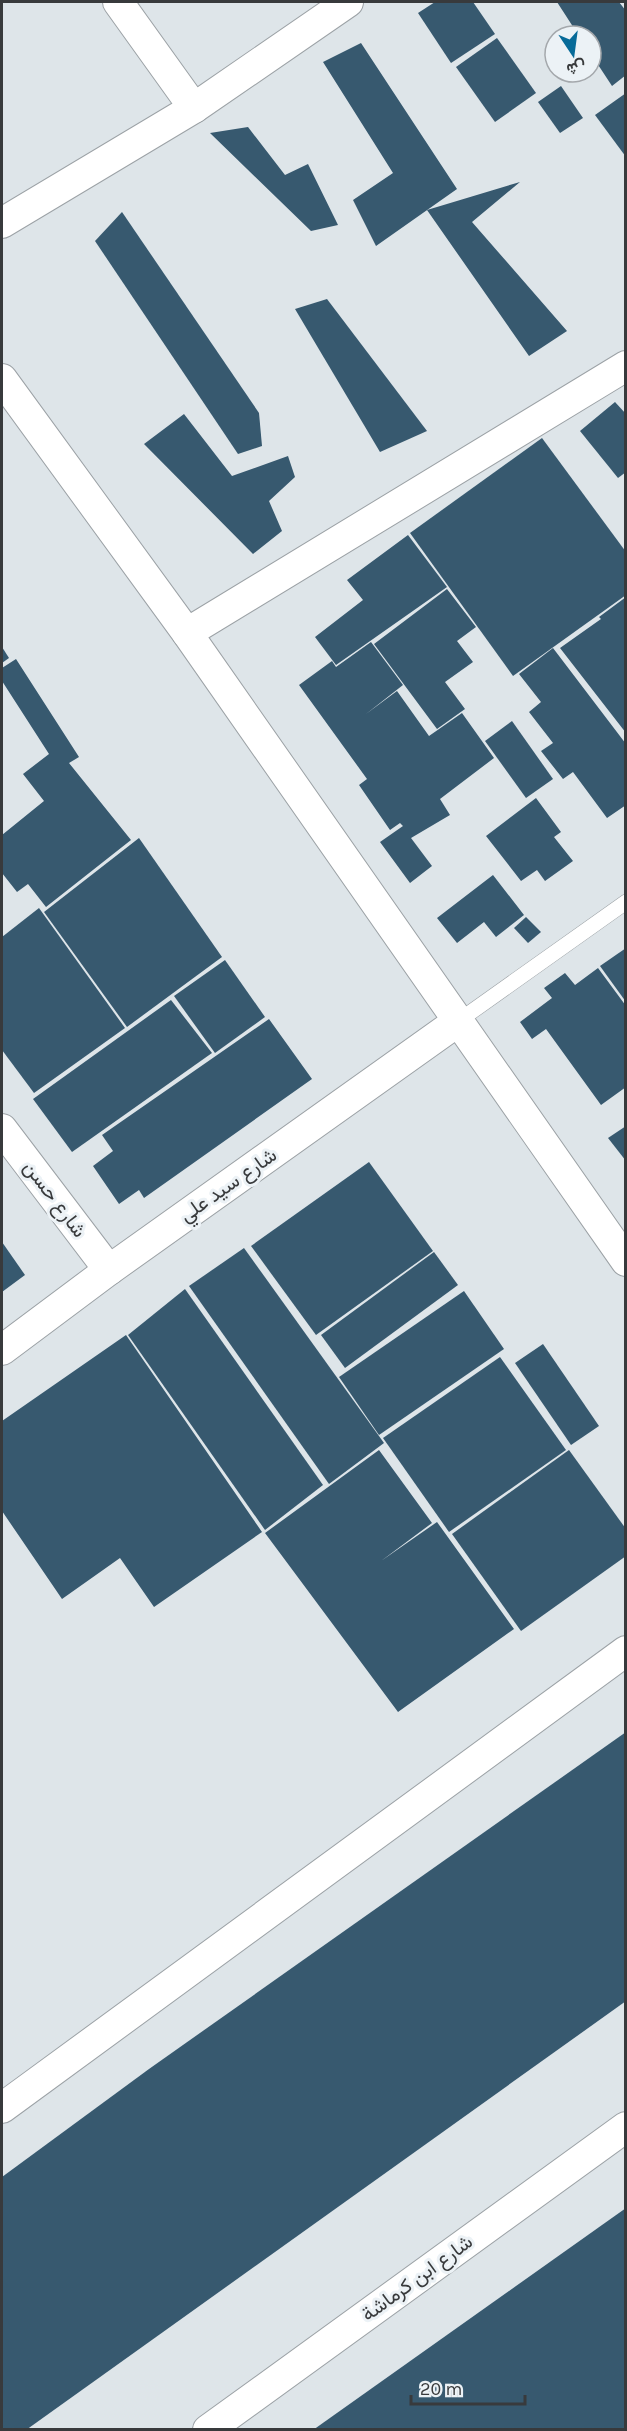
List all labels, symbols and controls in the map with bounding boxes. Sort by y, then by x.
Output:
north arrow [543,24,603,84]
text: ش [565,57,588,80]
street label: شارع سيد علي [175,1143,284,1231]
street label: شارع حسن [17,1156,91,1243]
street label: شارع ابن كرماشة [357,2230,478,2328]
scale bar [411,2368,525,2406]
text: 20 m [420,2378,462,2400]

